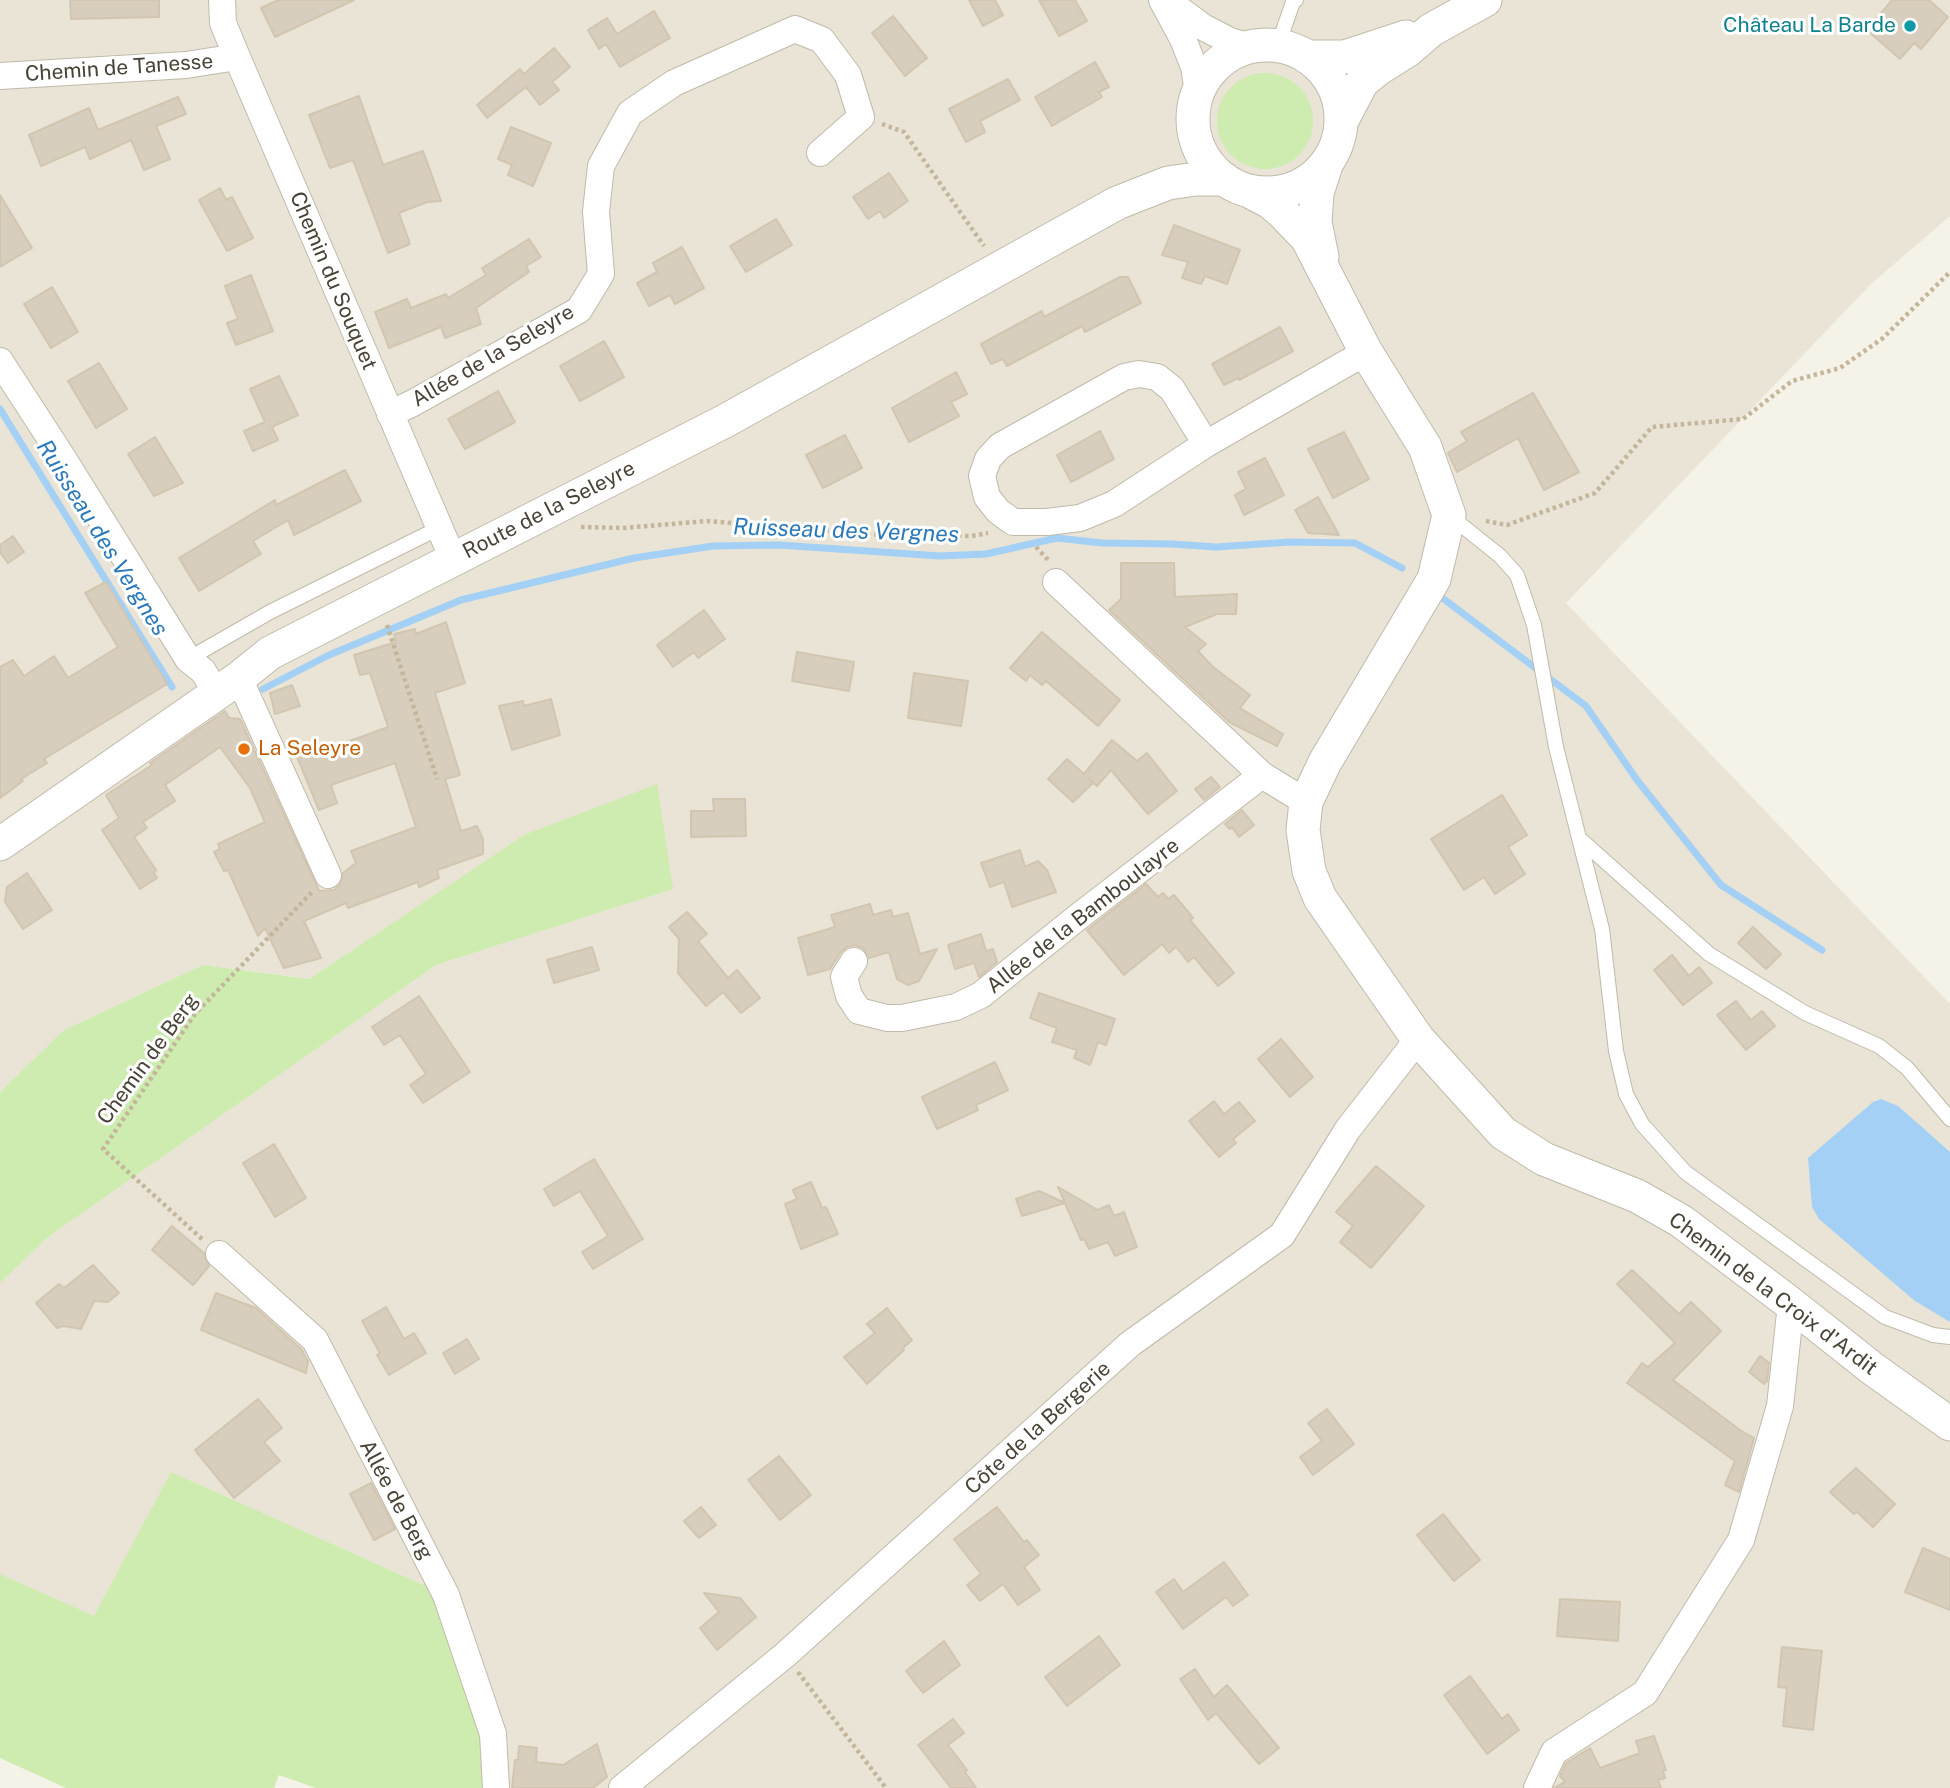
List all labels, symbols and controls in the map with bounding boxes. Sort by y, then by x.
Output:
place label: Château La Barde [1723,13,1896,39]
marker: Château La Barde [1902,18,1918,34]
street label: Chemin de Tanesse [24,49,214,87]
street label: Chemin du Souquet [284,188,382,374]
street label: Allée de la Seleyre [407,299,579,413]
water label: Ruisseau des Vergnes [30,435,174,641]
street label: Route de la Seleyre [459,456,639,564]
water label: Ruisseau des Vergnes [733,513,959,549]
place label: La Seleyre [258,736,361,762]
marker: La Seleyre [236,741,252,757]
street label: Allée de la Bamboulayre [982,833,1184,999]
street label: Chemin de Berg [92,989,204,1129]
street label: Chemin de la Croix d'Ardit [1664,1207,1882,1381]
street label: Côte de la Bergerie [960,1356,1116,1500]
street label: Allée de Berg [354,1436,438,1564]

